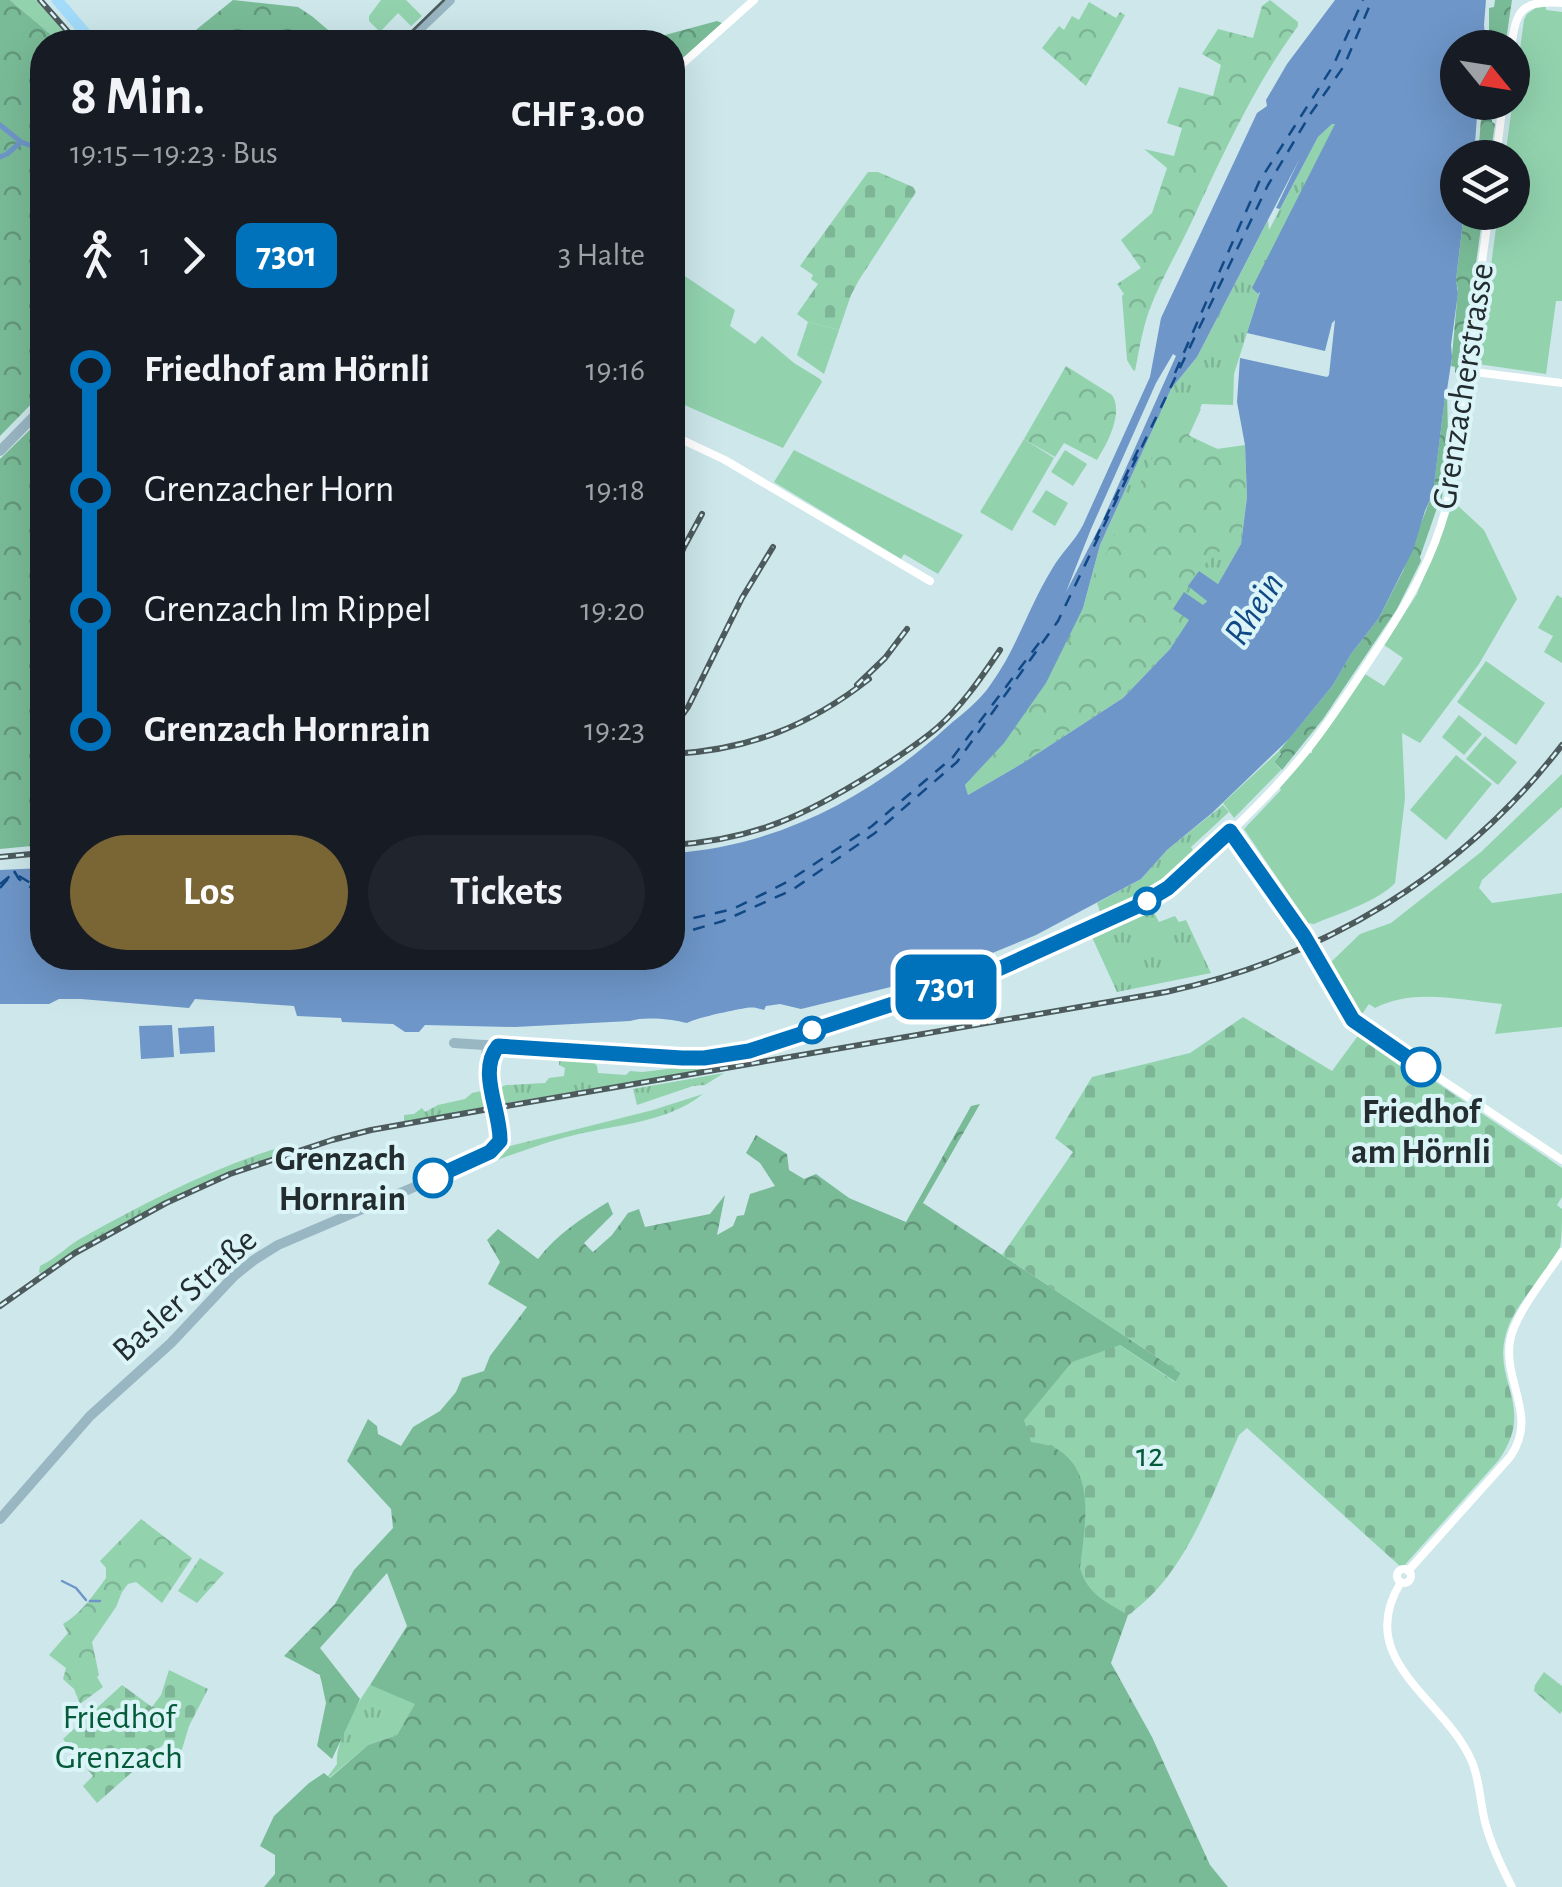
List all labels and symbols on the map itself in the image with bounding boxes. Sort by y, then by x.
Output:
north arrow [1440,30,1530,120]
street label: Grenzacherstrasse [1427,261,1500,512]
water label: Rhein [1218,566,1292,652]
unlabelled marker [1134,888,1160,914]
line badge: 7301 [876,954,1016,1020]
unlabelled marker [799,1017,825,1043]
marker: Friedhof am Hörnli [1402,1048,1440,1086]
place label: Friedhof am Hörnli [1351,1095,1491,1170]
place label: Grenzach Hornrain [275,1142,406,1217]
marker: Grenzach Hornrain [414,1159,452,1197]
street label: Basler Straße [106,1222,264,1368]
park label: 12 [1136,1438,1164,1473]
park label: Friedhof Grenzach [55,1700,183,1775]

